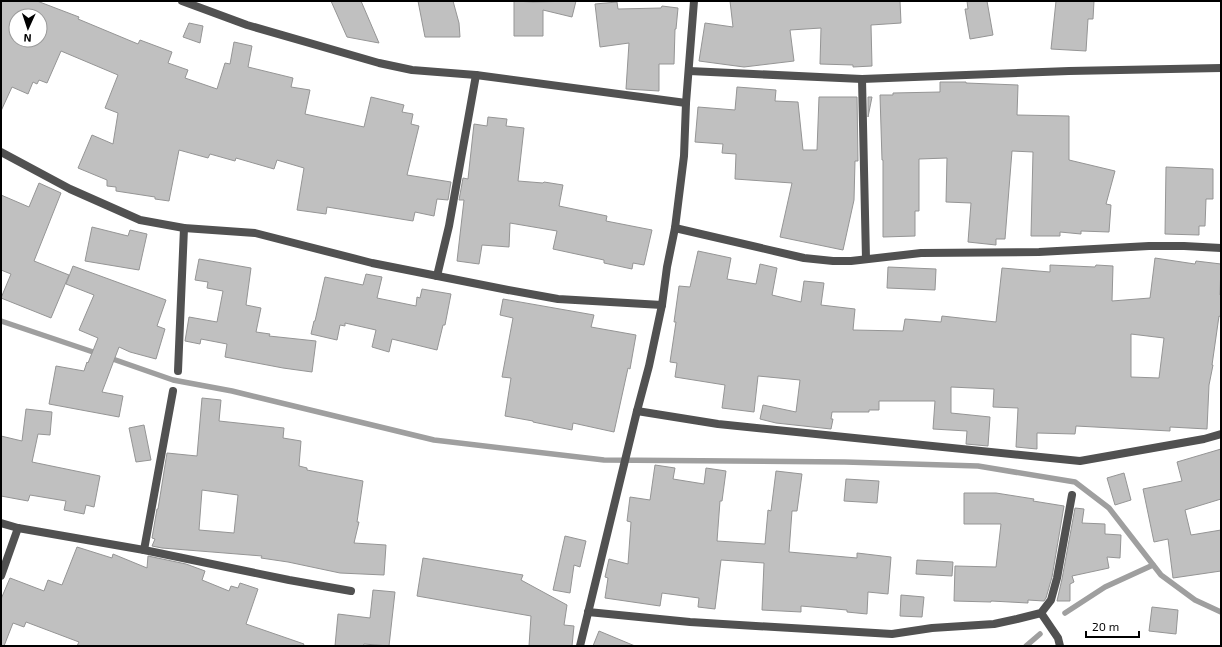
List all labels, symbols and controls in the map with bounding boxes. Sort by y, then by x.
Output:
north arrow [8,8,48,48]
text: N [23,32,32,45]
scale bar [1086,613,1139,639]
text: 20 m [1092,619,1119,633]

